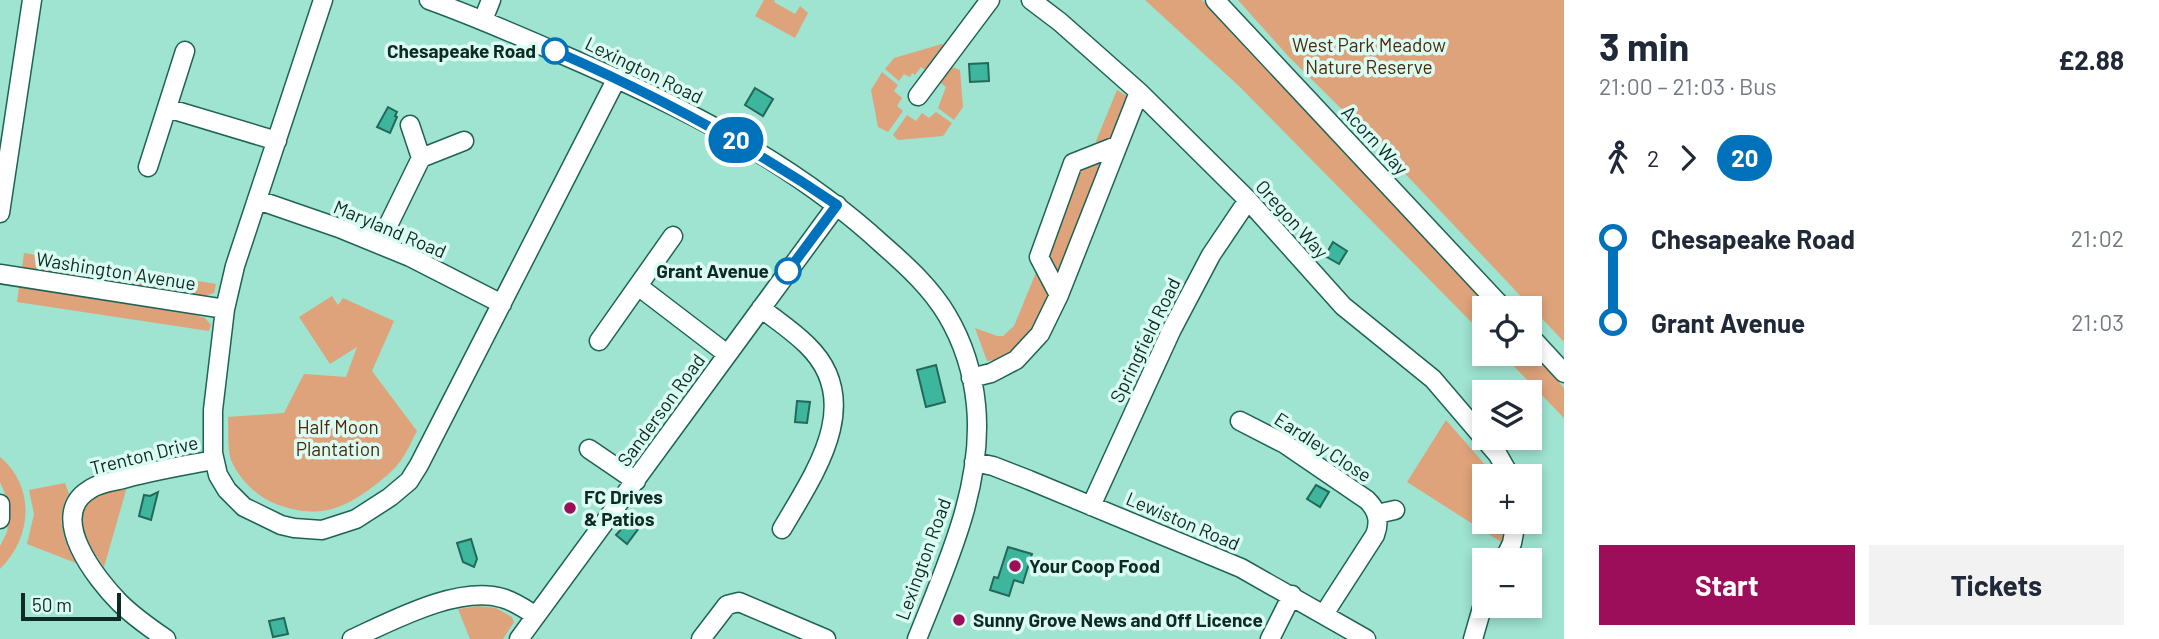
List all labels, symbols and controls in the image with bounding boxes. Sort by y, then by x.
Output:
text: 3 min [1599,23,1689,69]
street label: Lexington Road [582,31,707,108]
park label: West Park Meadow Nature Reserve [1292,33,1446,78]
marker: Chesapeake Road [542,38,568,64]
place label: Chesapeake Road [387,39,536,62]
text: £2.88 [2058,44,2124,75]
text: 21:00 – 21:03 · Bus [1599,72,1777,100]
street label: Acorn Way [1337,100,1413,179]
line badge: 20 [704,117,768,163]
text: 20 [722,125,750,154]
icon: walk [1599,139,1637,177]
icon: forward [1669,139,1707,177]
text: 20 [1731,143,1758,172]
text: 2 [1647,144,1659,172]
street label: Oregon Way [1251,175,1334,263]
street label: Maryland Road [331,195,450,263]
text: Chesapeake Road [1651,223,1855,254]
text: 21:02 [2071,224,2124,252]
street label: Washington Avenue [35,247,198,294]
marker: Grant Avenue [775,258,801,284]
place label: Grant Avenue [656,259,769,282]
street label: Springfield Road [1104,274,1185,406]
map controls [1472,296,1542,618]
button: locate [1472,296,1542,366]
text: Grant Avenue [1651,307,1805,338]
text: 21:03 [2071,308,2124,336]
street label: Sanderson Road [612,349,709,471]
button: layers [1472,380,1542,450]
street label: Eardley Close [1271,407,1376,486]
park label: Half Moon Plantation [296,415,380,460]
street label: Trenton Drive [88,430,200,479]
button: + [1472,464,1542,534]
place label: FC Drives & Patios [584,485,663,530]
street label: Lewiston Road [1123,486,1244,555]
street label: Lexington Road [890,495,955,623]
marker: FC Drives & Patios [562,500,578,516]
button: Start [1599,545,1855,625]
button: Tickets [1869,545,2124,625]
button: − [1472,548,1542,618]
place label: Your Coop Food [1029,554,1160,577]
marker: Your Coop Food [1007,558,1023,574]
scale bar [21,590,121,622]
text: 50 m [32,593,72,616]
place label: Sunny Grove News and Off Licence [973,608,1263,631]
marker: Sunny Grove News and Off Licence [951,612,967,628]

